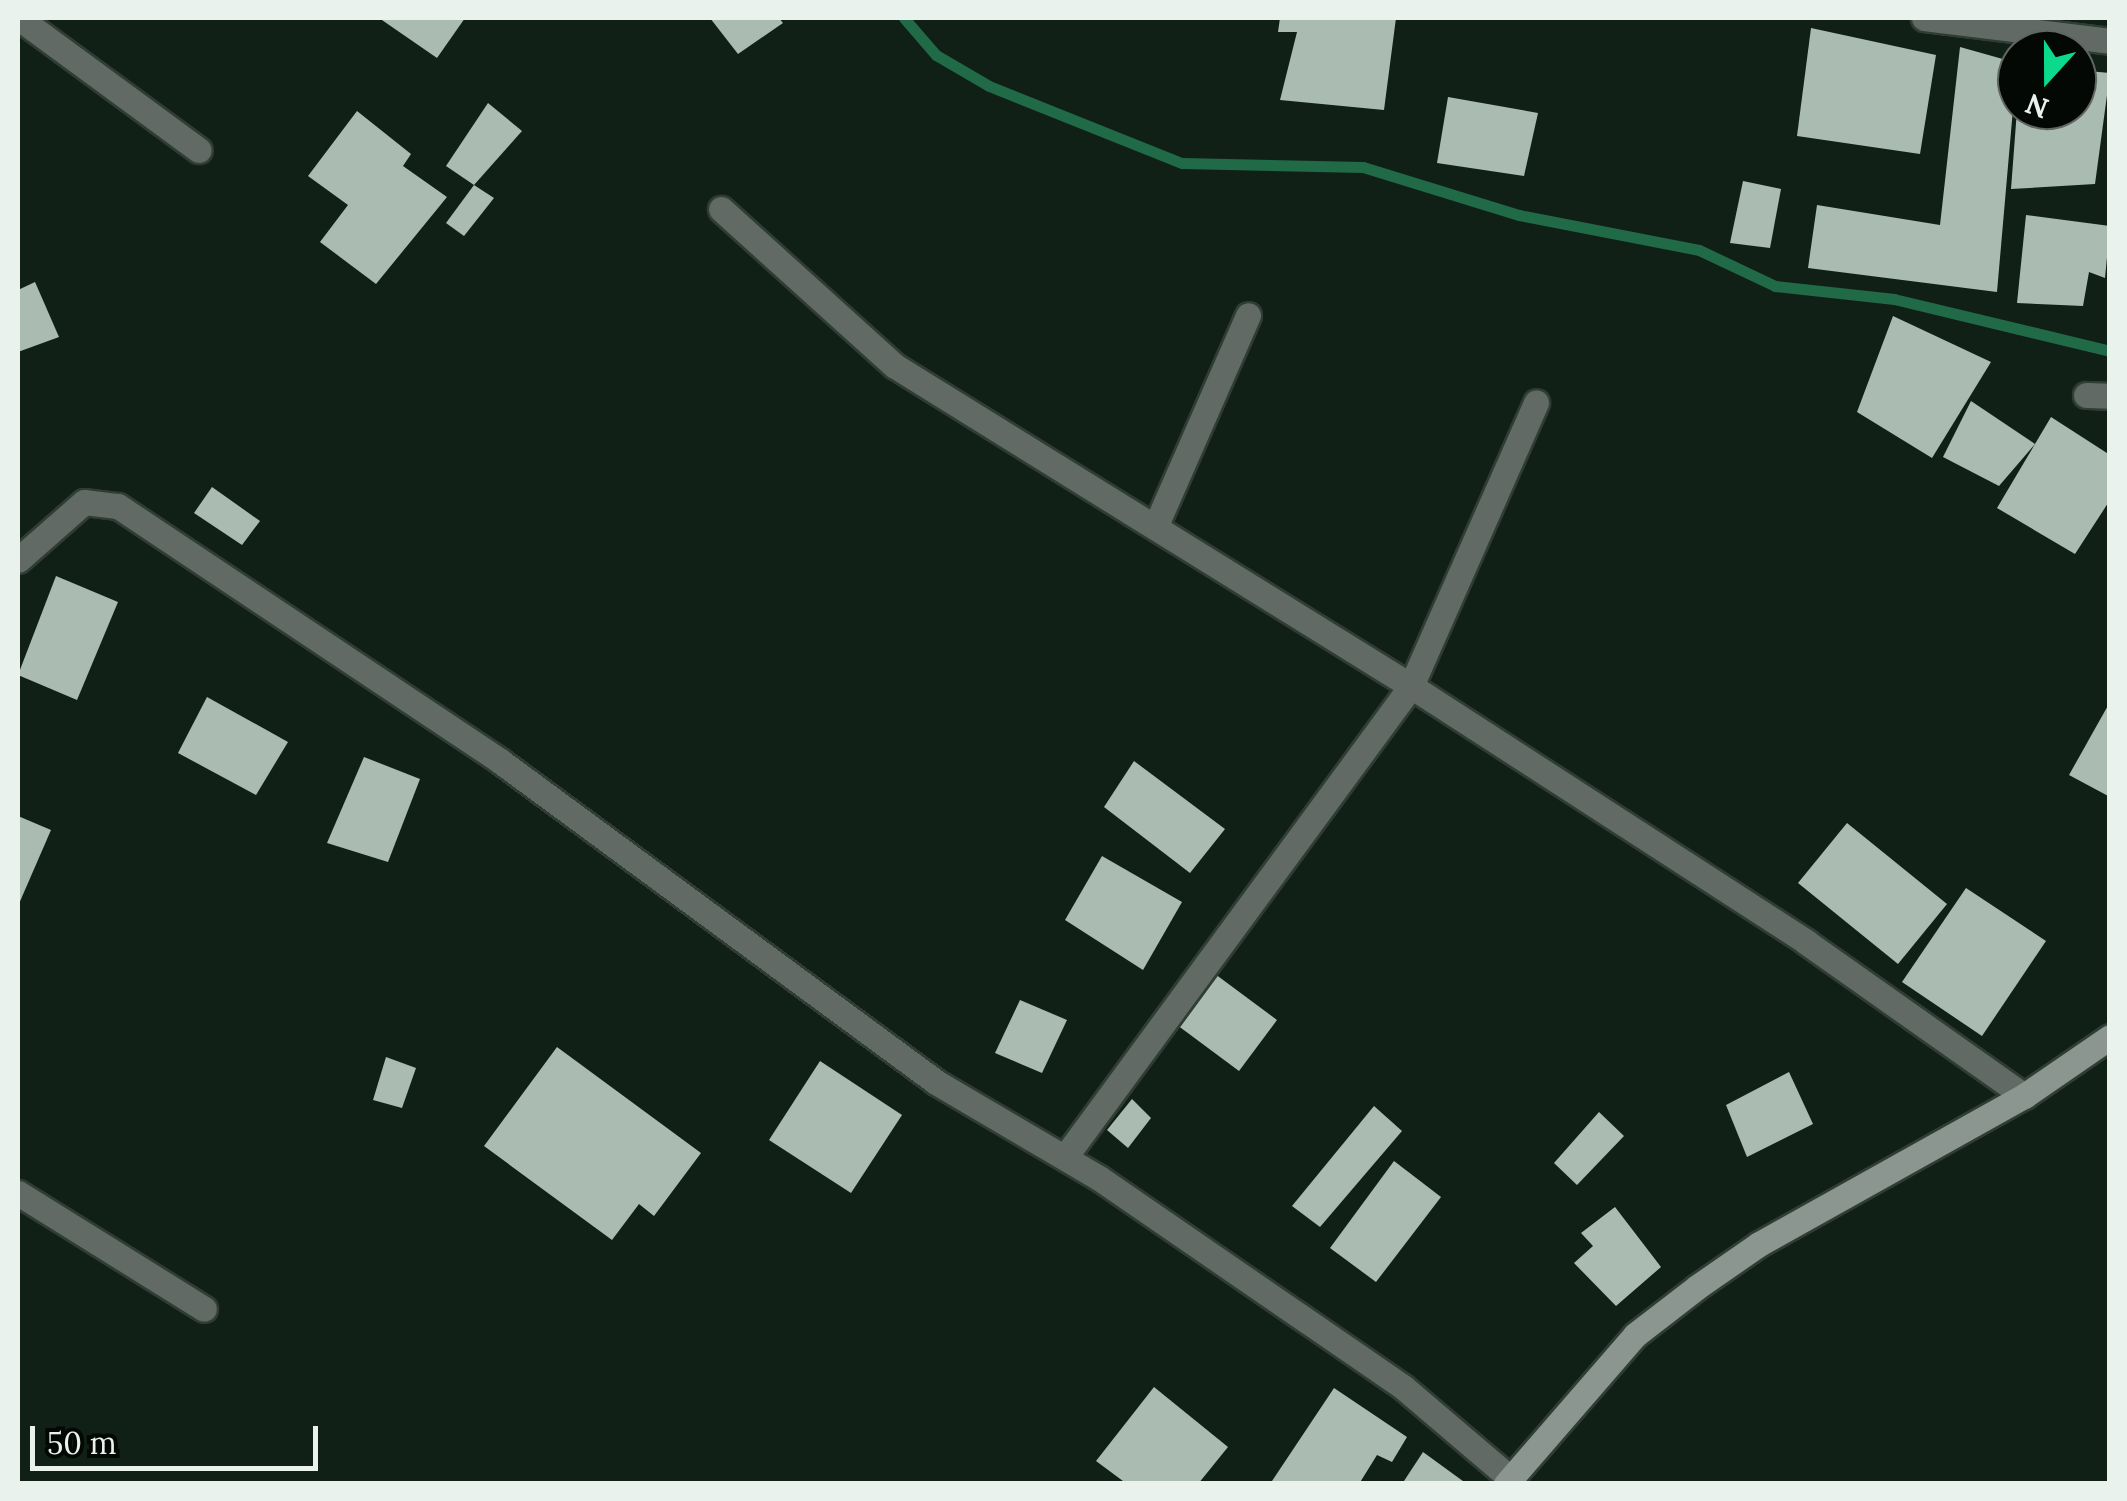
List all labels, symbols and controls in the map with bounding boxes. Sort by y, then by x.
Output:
north arrow [1997,30,2097,130]
text: N [2020,85,2054,127]
scale bar [35,1406,322,1468]
text: 50 m [47,1424,117,1462]

